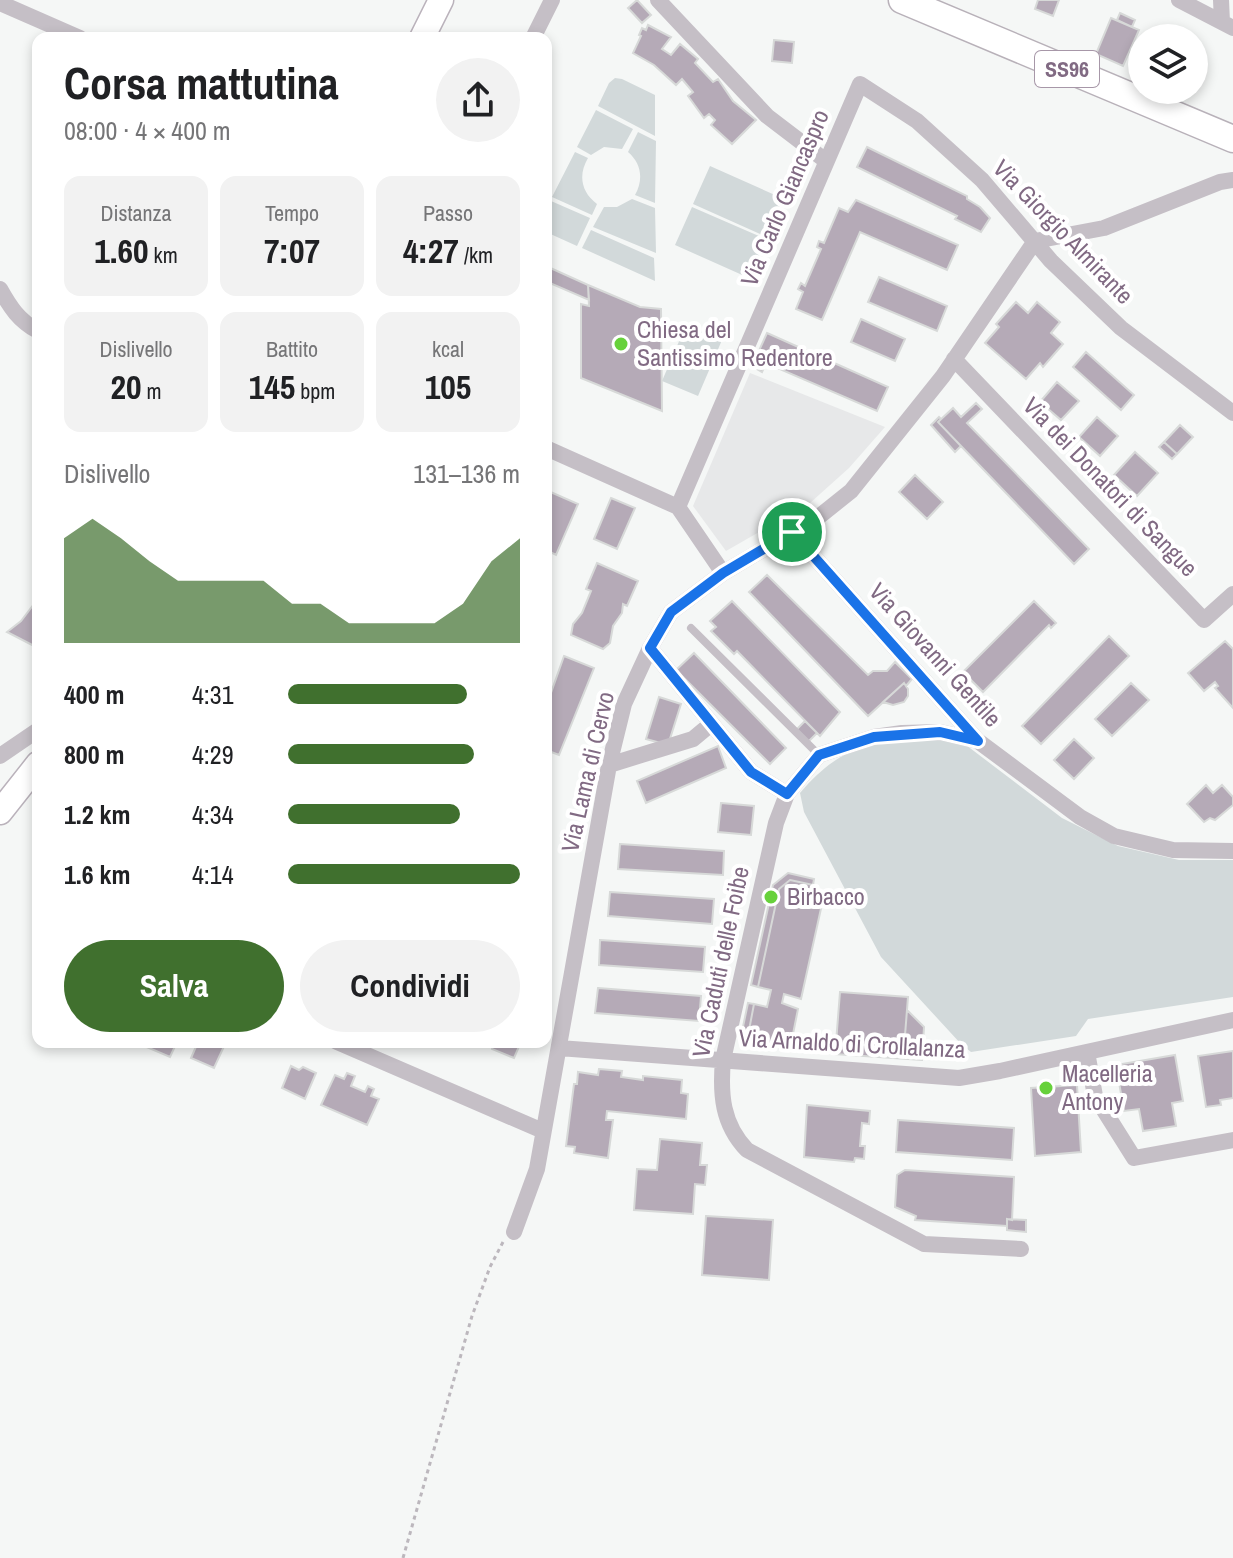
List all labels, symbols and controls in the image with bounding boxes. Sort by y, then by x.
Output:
map controls [1128,24,1208,104]
button: layers [1128,24,1208,104]
road number: SS96 [1035,51,1099,87]
text: Corsa mattutina [64,53,339,113]
button: share [436,58,520,142]
street label: Via Carlo Giancaspro [732,104,836,291]
text: 08:00 · 4 × 400 m [64,113,231,148]
street label: Via Giorgio Almirante [987,152,1141,310]
text: Distanza [100,198,172,228]
text: Tempo [265,198,319,228]
text: Passo [423,198,473,228]
text: 1.60 [94,228,149,274]
text: 7:07 [264,228,320,274]
text: 4:27 [403,228,459,274]
text: km [149,240,178,270]
text: /km [459,240,493,270]
place label: Chiesa del Santissimo Redentore [637,313,833,373]
text: Dislivello [99,334,173,364]
text: Battito [266,334,318,364]
text: kcal [432,334,464,364]
marker: Chiesa del Santissimo Redentore [612,335,630,353]
text: 20 [110,364,141,410]
text: 145 [249,364,295,410]
text: 105 [425,364,471,410]
text: m [141,376,162,406]
text: bpm [295,376,335,406]
street label: Via dei Donatori di Sangue [1016,390,1205,583]
text: Dislivello [64,456,150,491]
text: 131–136 m [413,456,520,491]
pin [758,498,826,566]
icon: arrive [770,510,814,554]
street label: Via Giovanni Gentile [862,575,1009,733]
text: 400 m [64,677,124,712]
text: 4:31 [192,677,234,712]
street label: Via Lama di Cervo [553,688,621,855]
text: 800 m [64,737,124,772]
text: 4:29 [192,737,234,772]
text: 1.2 km [64,797,130,832]
text: 4:34 [192,797,234,832]
text: 1.6 km [64,857,130,892]
text: 4:14 [192,857,234,892]
street label: Via Caduti delle Foibe [684,863,756,1060]
place label: Birbacco [787,880,865,912]
marker: Birbacco [762,888,780,906]
button: Salva [64,940,284,1032]
button: Condividi [300,940,520,1032]
street label: Via Arnaldo di Crollalanza [738,1021,966,1065]
place label: Macelleria Antony [1061,1057,1153,1117]
marker: Macelleria Antony [1037,1079,1055,1097]

